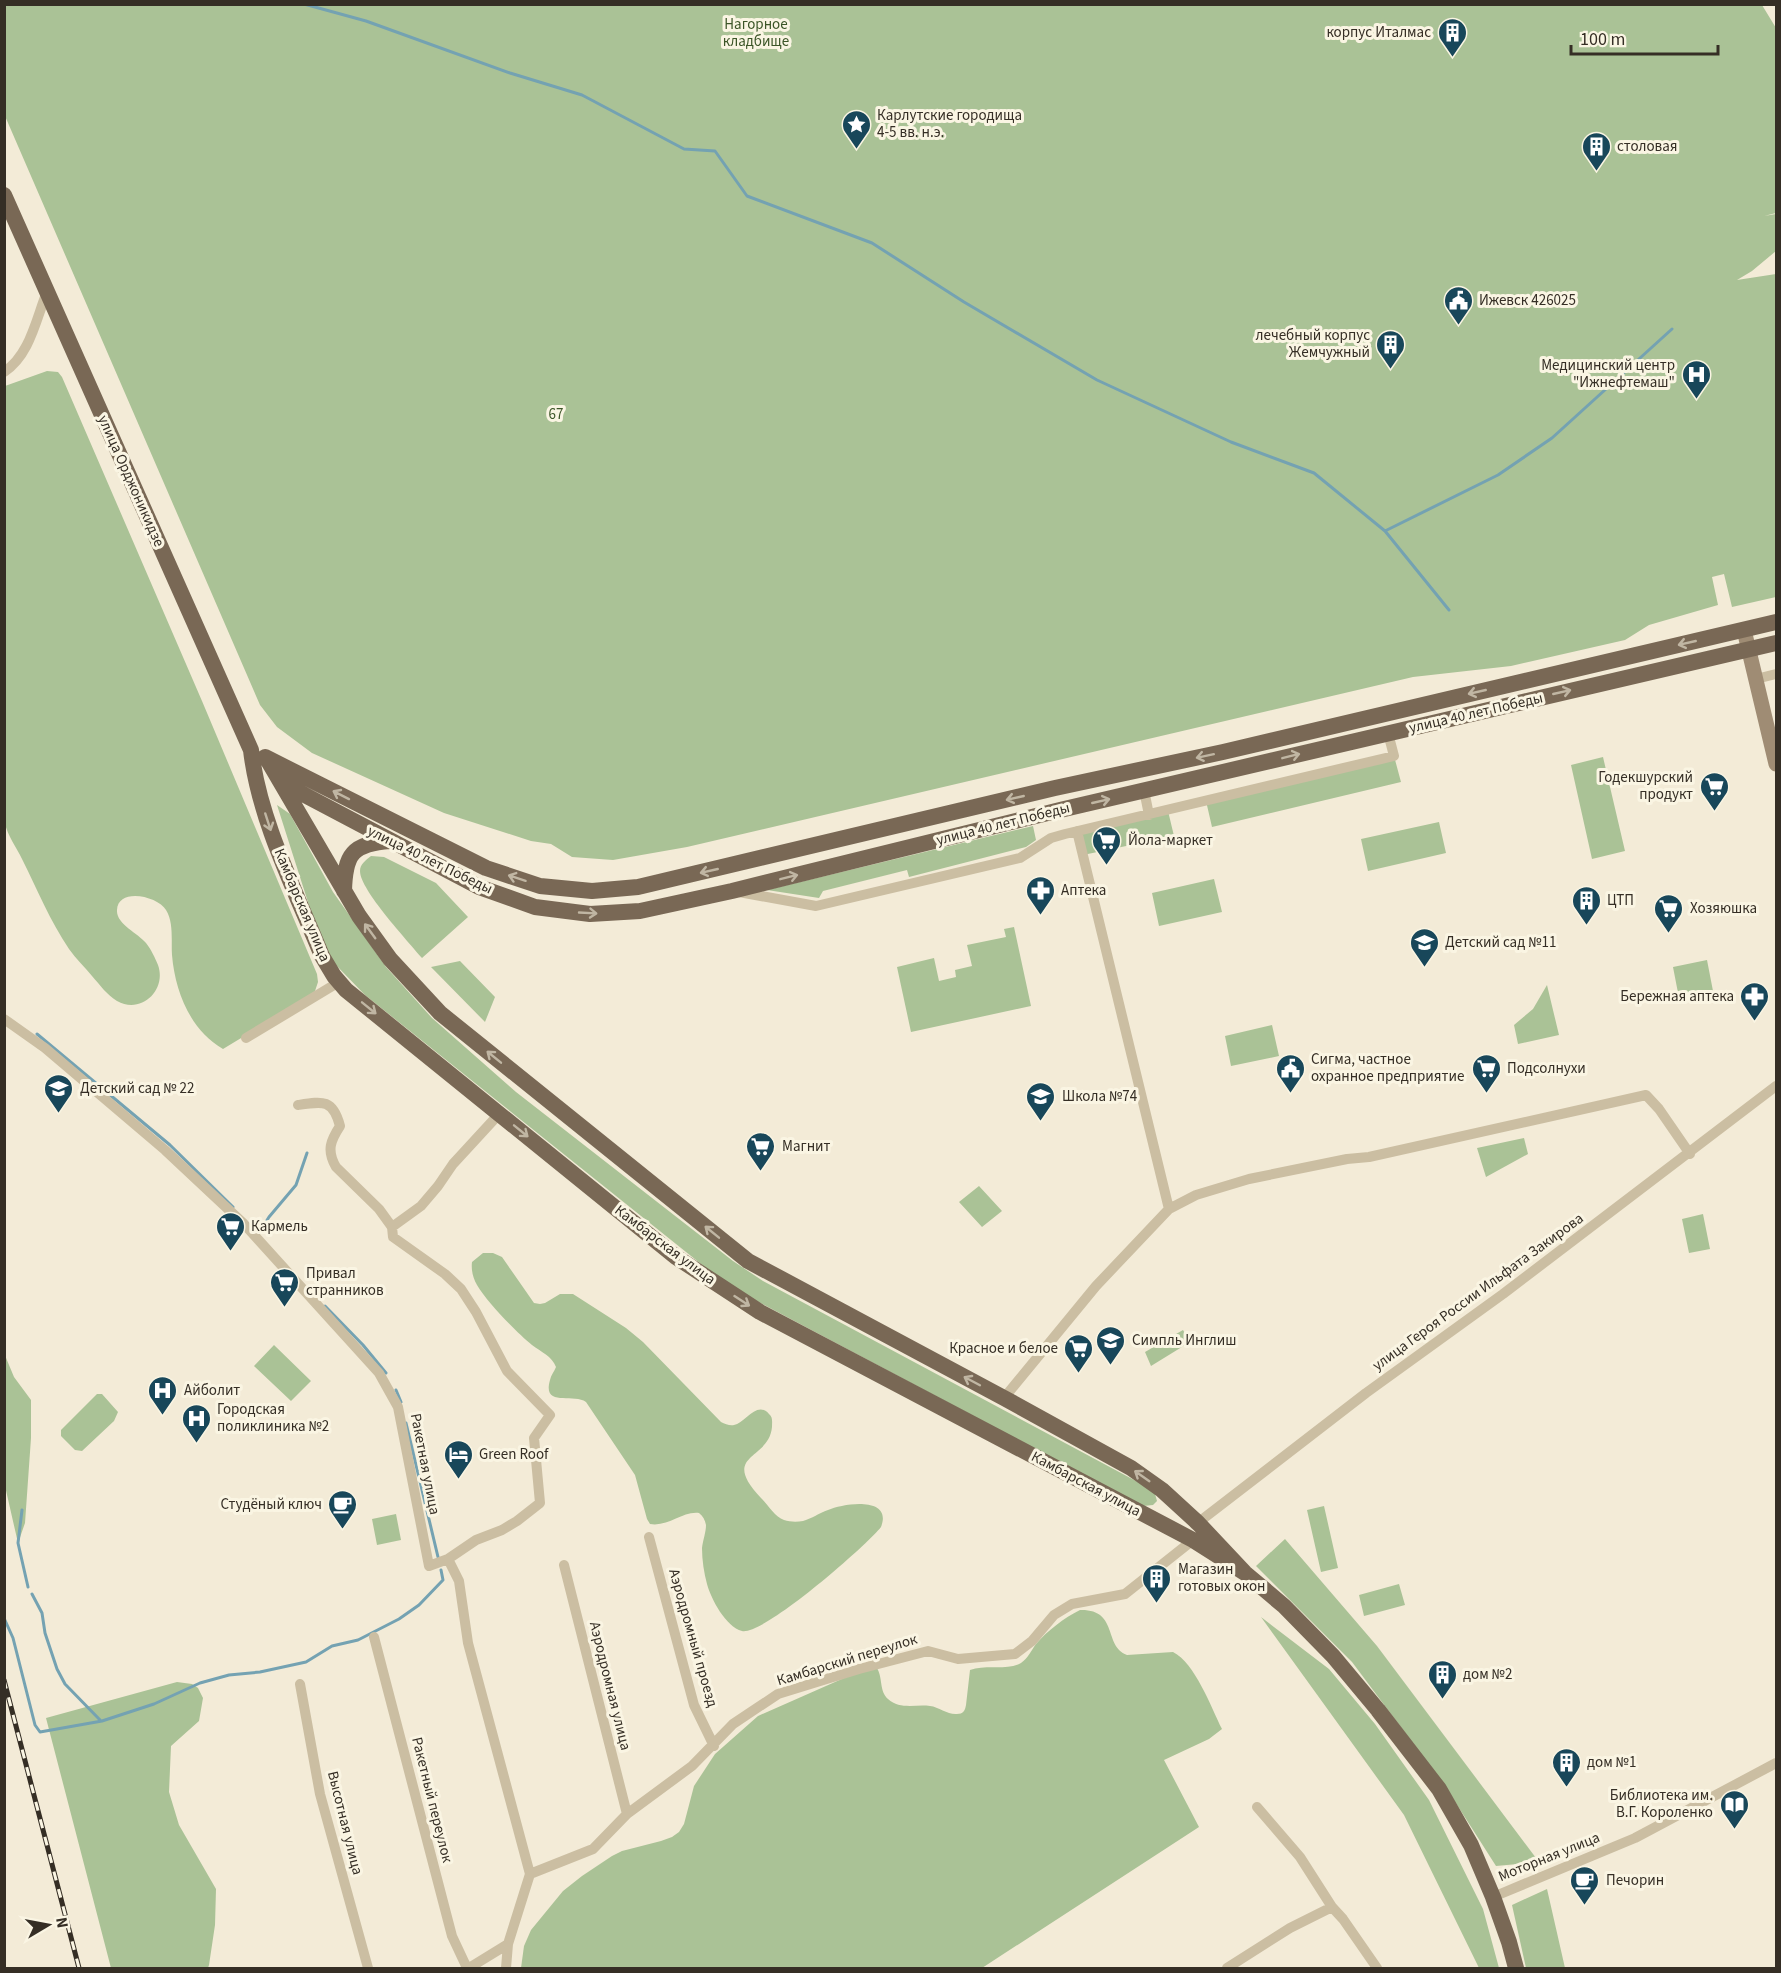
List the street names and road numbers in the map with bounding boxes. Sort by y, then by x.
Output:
street label: улица Орджоникидзе [93,412,169,550]
street label: улица 40 лет Победы [1407,687,1545,739]
street label: улица 40 лет Победы [934,797,1072,851]
street label: улица 40 лет Победы [364,821,496,899]
street label: Камбарская улица [269,845,335,965]
street label: Камбарская улица [610,1200,720,1290]
street label: улица Героя России Ильфата Закирова [1368,1208,1588,1376]
street label: Ракетная улица [405,1412,445,1516]
street label: Камбарская улица [1027,1446,1145,1522]
street label: Аэродромный проезд [663,1566,723,1710]
street label: Аэродромная улица [584,1619,636,1753]
street label: Камбарский переулок [774,1628,920,1691]
street label: Ракетный переулок [406,1735,458,1866]
street label: Высотная улица [322,1769,368,1877]
street label: Моторная улица [1495,1827,1603,1887]

